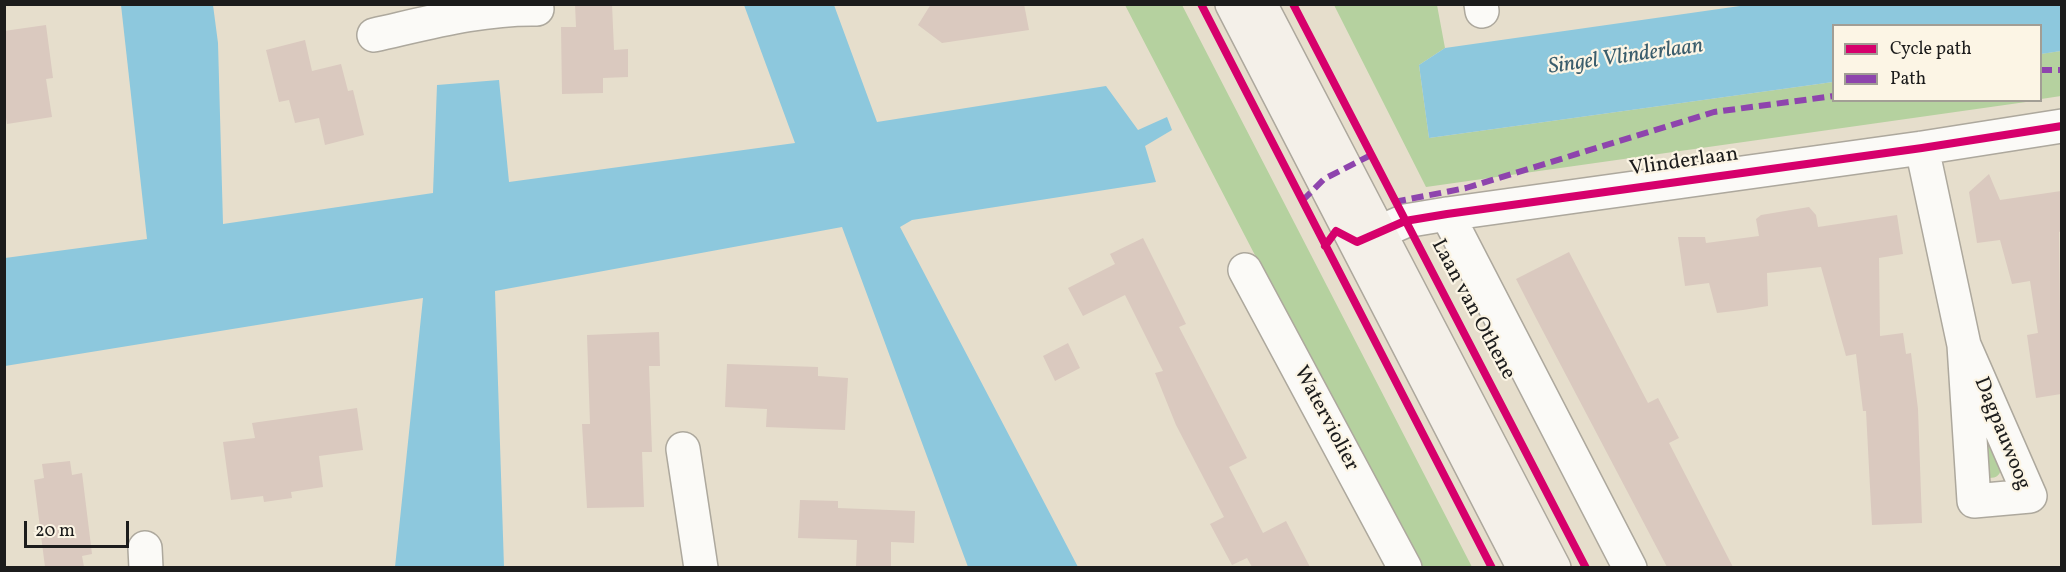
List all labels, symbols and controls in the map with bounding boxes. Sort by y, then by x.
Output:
legend [1832,24,2042,102]
water label: Singel Vlinderlaan [1547,34,1705,82]
text: Cycle path [1890,37,1972,62]
text: Path [1890,67,1926,92]
street label: Vlinderlaan [1628,143,1740,183]
street label: Laan van Othene [1424,235,1520,385]
street label: Waterviolier [1287,362,1363,476]
street label: Dagpauwoog [1967,374,2035,494]
scale bar [27,509,132,547]
text: 20 m [35,519,75,544]

